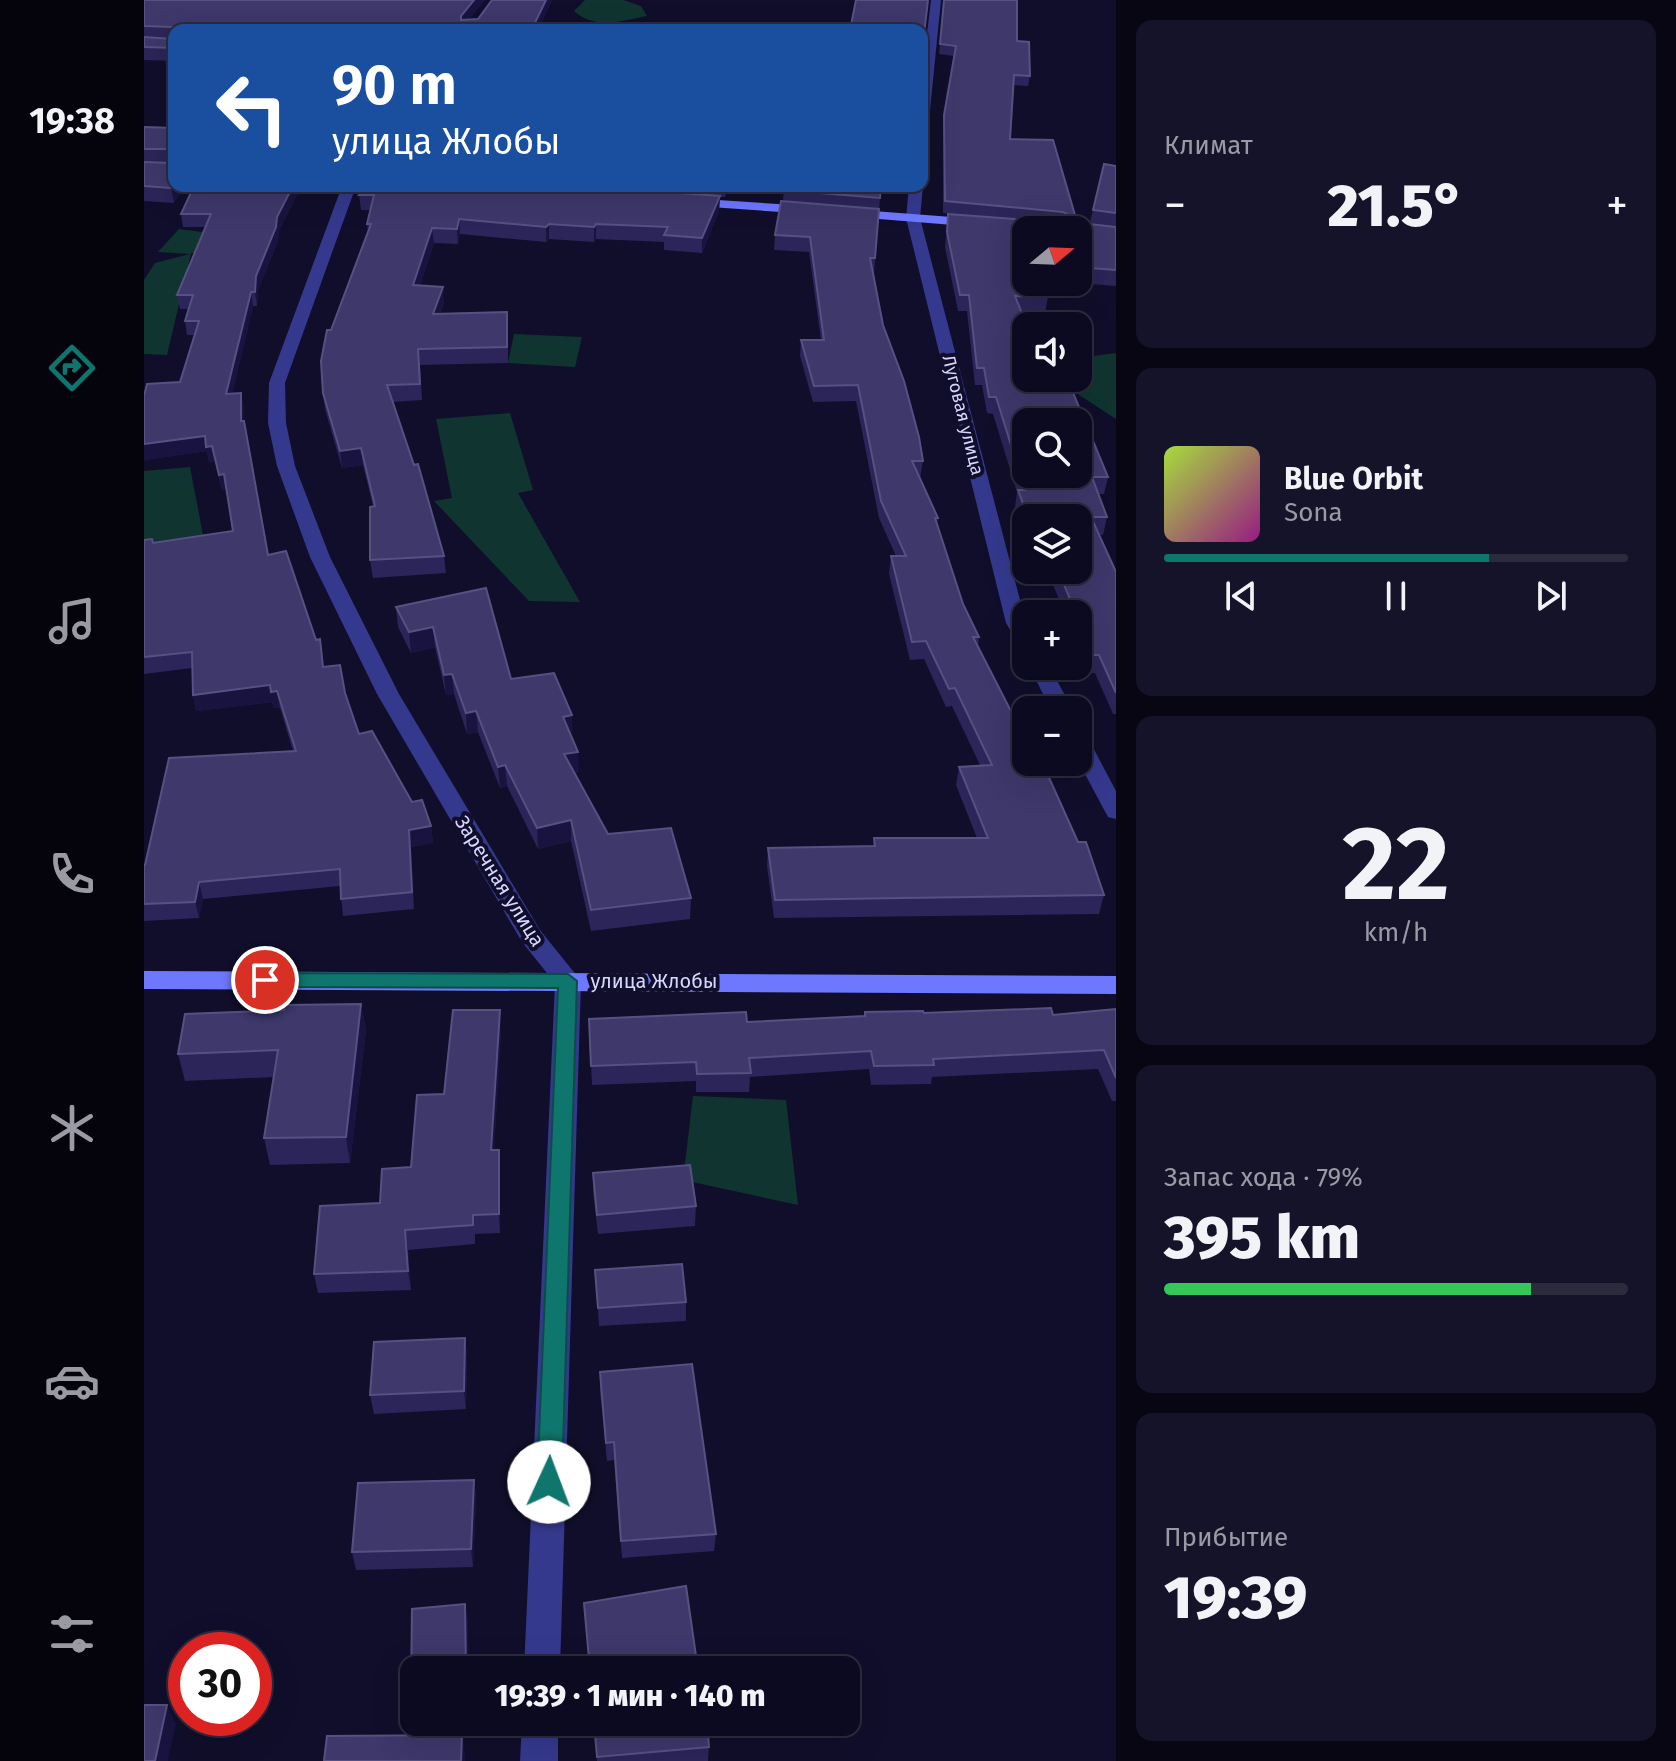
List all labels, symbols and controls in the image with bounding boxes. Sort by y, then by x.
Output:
text: 90 m [332,52,457,119]
icon: left [200,56,304,160]
text: 19:38 [29,99,115,143]
text: улица Жлобы [332,120,560,164]
text: Климат [1164,130,1253,161]
text: 21.5° [1328,170,1464,242]
text: − [1164,179,1186,232]
text: + [1606,179,1628,232]
north arrow [1012,216,1092,296]
map controls [1012,216,1092,776]
button: sound [1012,312,1092,392]
icon: directions [44,340,100,396]
street label: Луговая улица [937,353,989,477]
button: search [1012,408,1092,488]
text: Blue Orbit [1284,461,1423,497]
text: Sona [1284,497,1343,528]
button: layers [1012,504,1092,584]
icon: previous [1219,574,1263,618]
icon: pause [1374,574,1418,618]
icon: next [1529,574,1573,618]
icon: music [44,593,100,649]
button: + [1012,600,1092,680]
button: − [1012,696,1092,776]
text: 22 [1342,802,1450,927]
street label: Заречная улица [450,811,550,951]
icon: phone [44,846,100,902]
text: km/h [1364,917,1428,948]
pin [231,946,299,1014]
icon: arrive [243,958,287,1002]
street label: улица Жлобы [591,969,717,993]
icon: climate [44,1100,100,1156]
text: Запас хода · 79% [1164,1162,1363,1193]
text: 395 km [1164,1202,1360,1274]
icon: car [44,1353,100,1409]
position arrow [507,1440,591,1524]
text: Прибытие [1164,1522,1288,1553]
text: 19:39 [1164,1562,1307,1634]
icon: filters [44,1606,100,1662]
speed limit sign: 30 [168,1632,272,1736]
text: 19:39 · 1 мин · 140 m [494,1678,766,1714]

